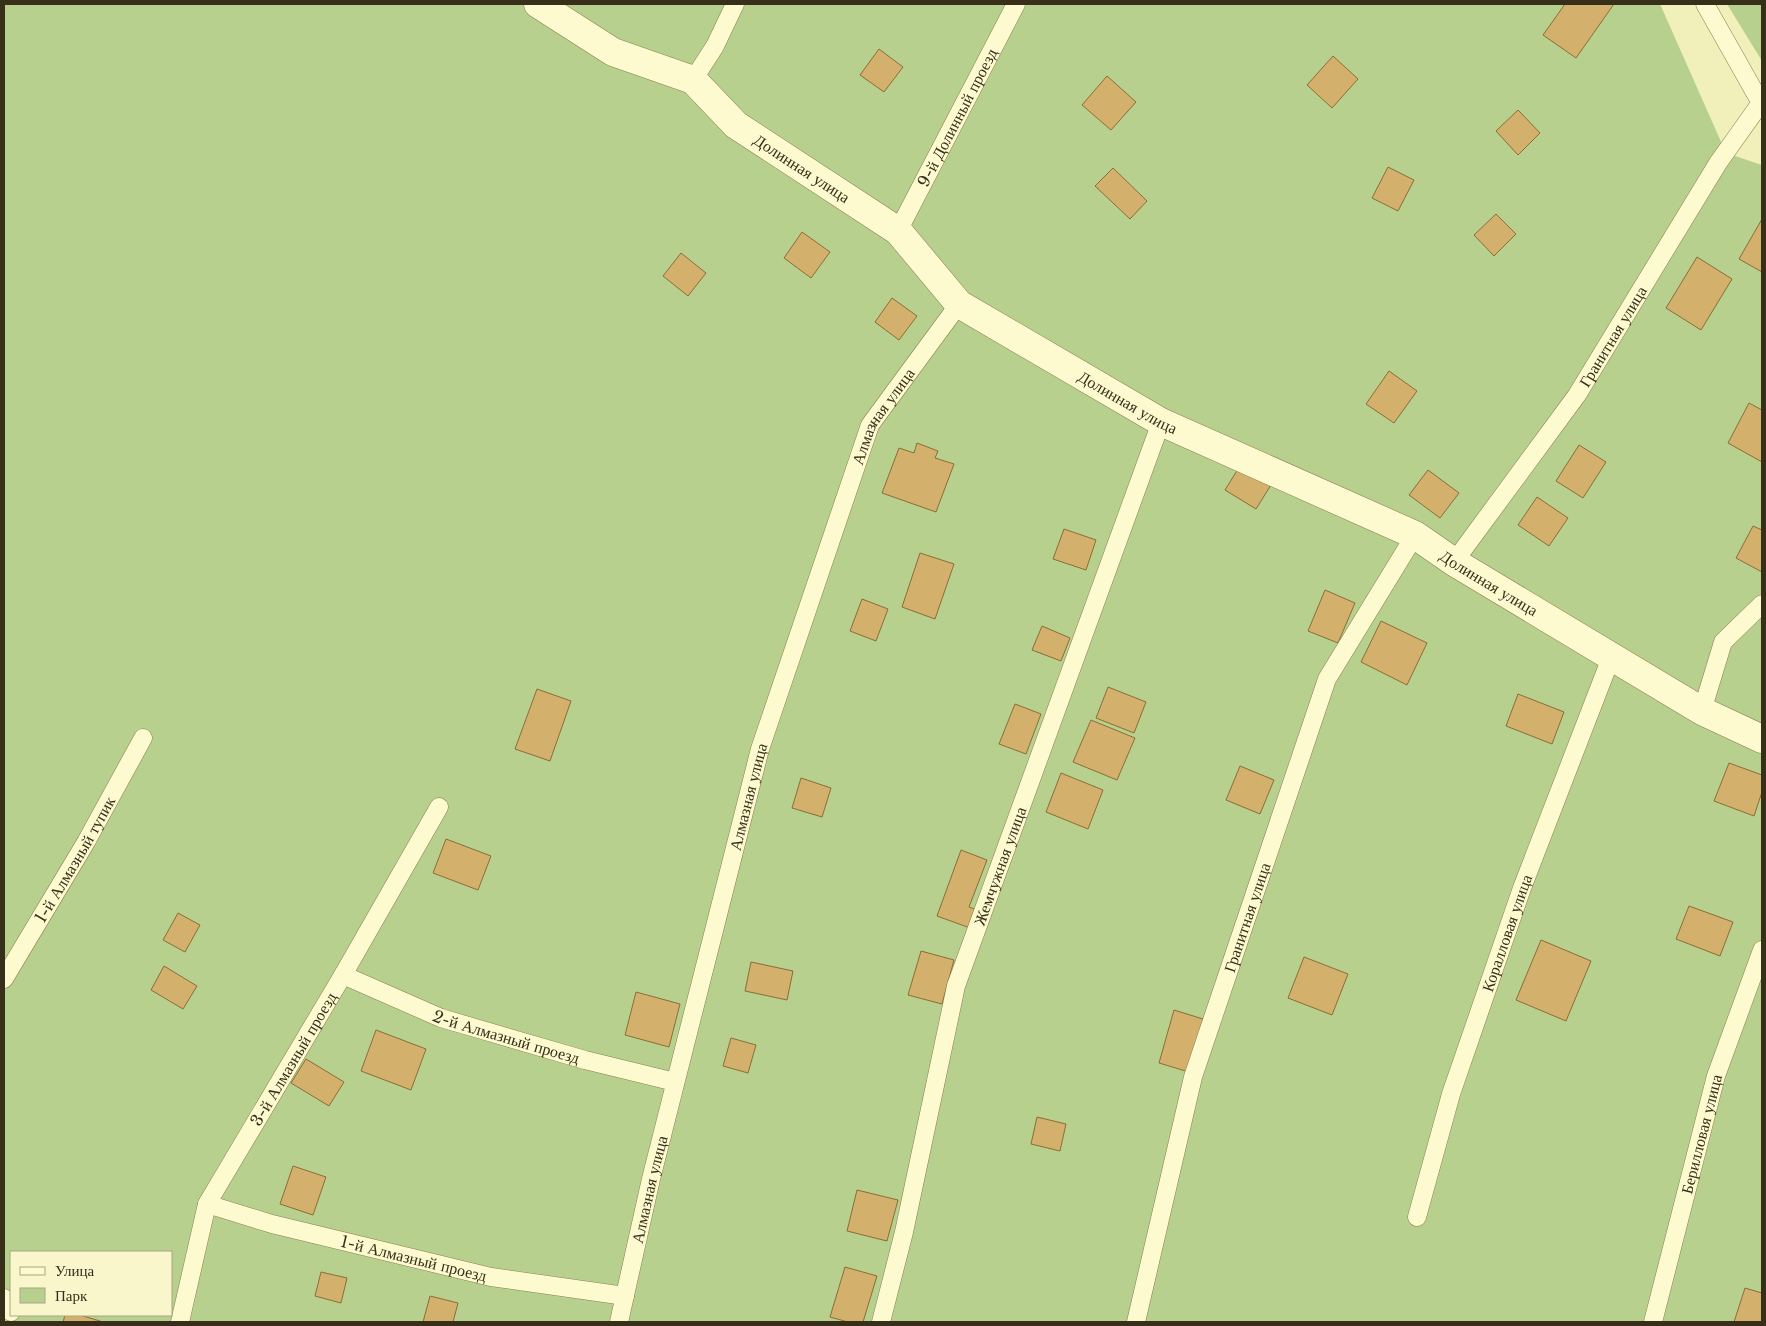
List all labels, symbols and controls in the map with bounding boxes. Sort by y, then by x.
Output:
street label: 9-й Долинный проезд [913,45,1001,190]
street label: Долинная улица [750,129,854,207]
street label: Гранитная улица [1574,282,1651,391]
street label: Алмазная улица [847,364,919,467]
street label: Долинная улица [1075,366,1180,438]
street label: Долинная улица [1436,545,1542,620]
street label: Алмазная улица [725,740,771,852]
street label: 1-й Алмазный тупик [30,792,119,926]
street label: Жемчужная улица [969,804,1030,928]
street label: Гранитная улица [1219,860,1275,975]
street label: Коралловая улица [1477,871,1536,994]
street label: 3-й Алмазный проезд [246,988,341,1129]
street label: 2-й Алмазный проезд [430,1006,582,1068]
street label: Берилловая улица [1676,1072,1726,1196]
street label: Алмазная улица [627,1133,672,1245]
street label: 1-й Алмазный проезд [339,1231,489,1286]
legend [10,1251,172,1316]
text: Улица [55,1261,94,1280]
text: Парк [55,1286,88,1305]

